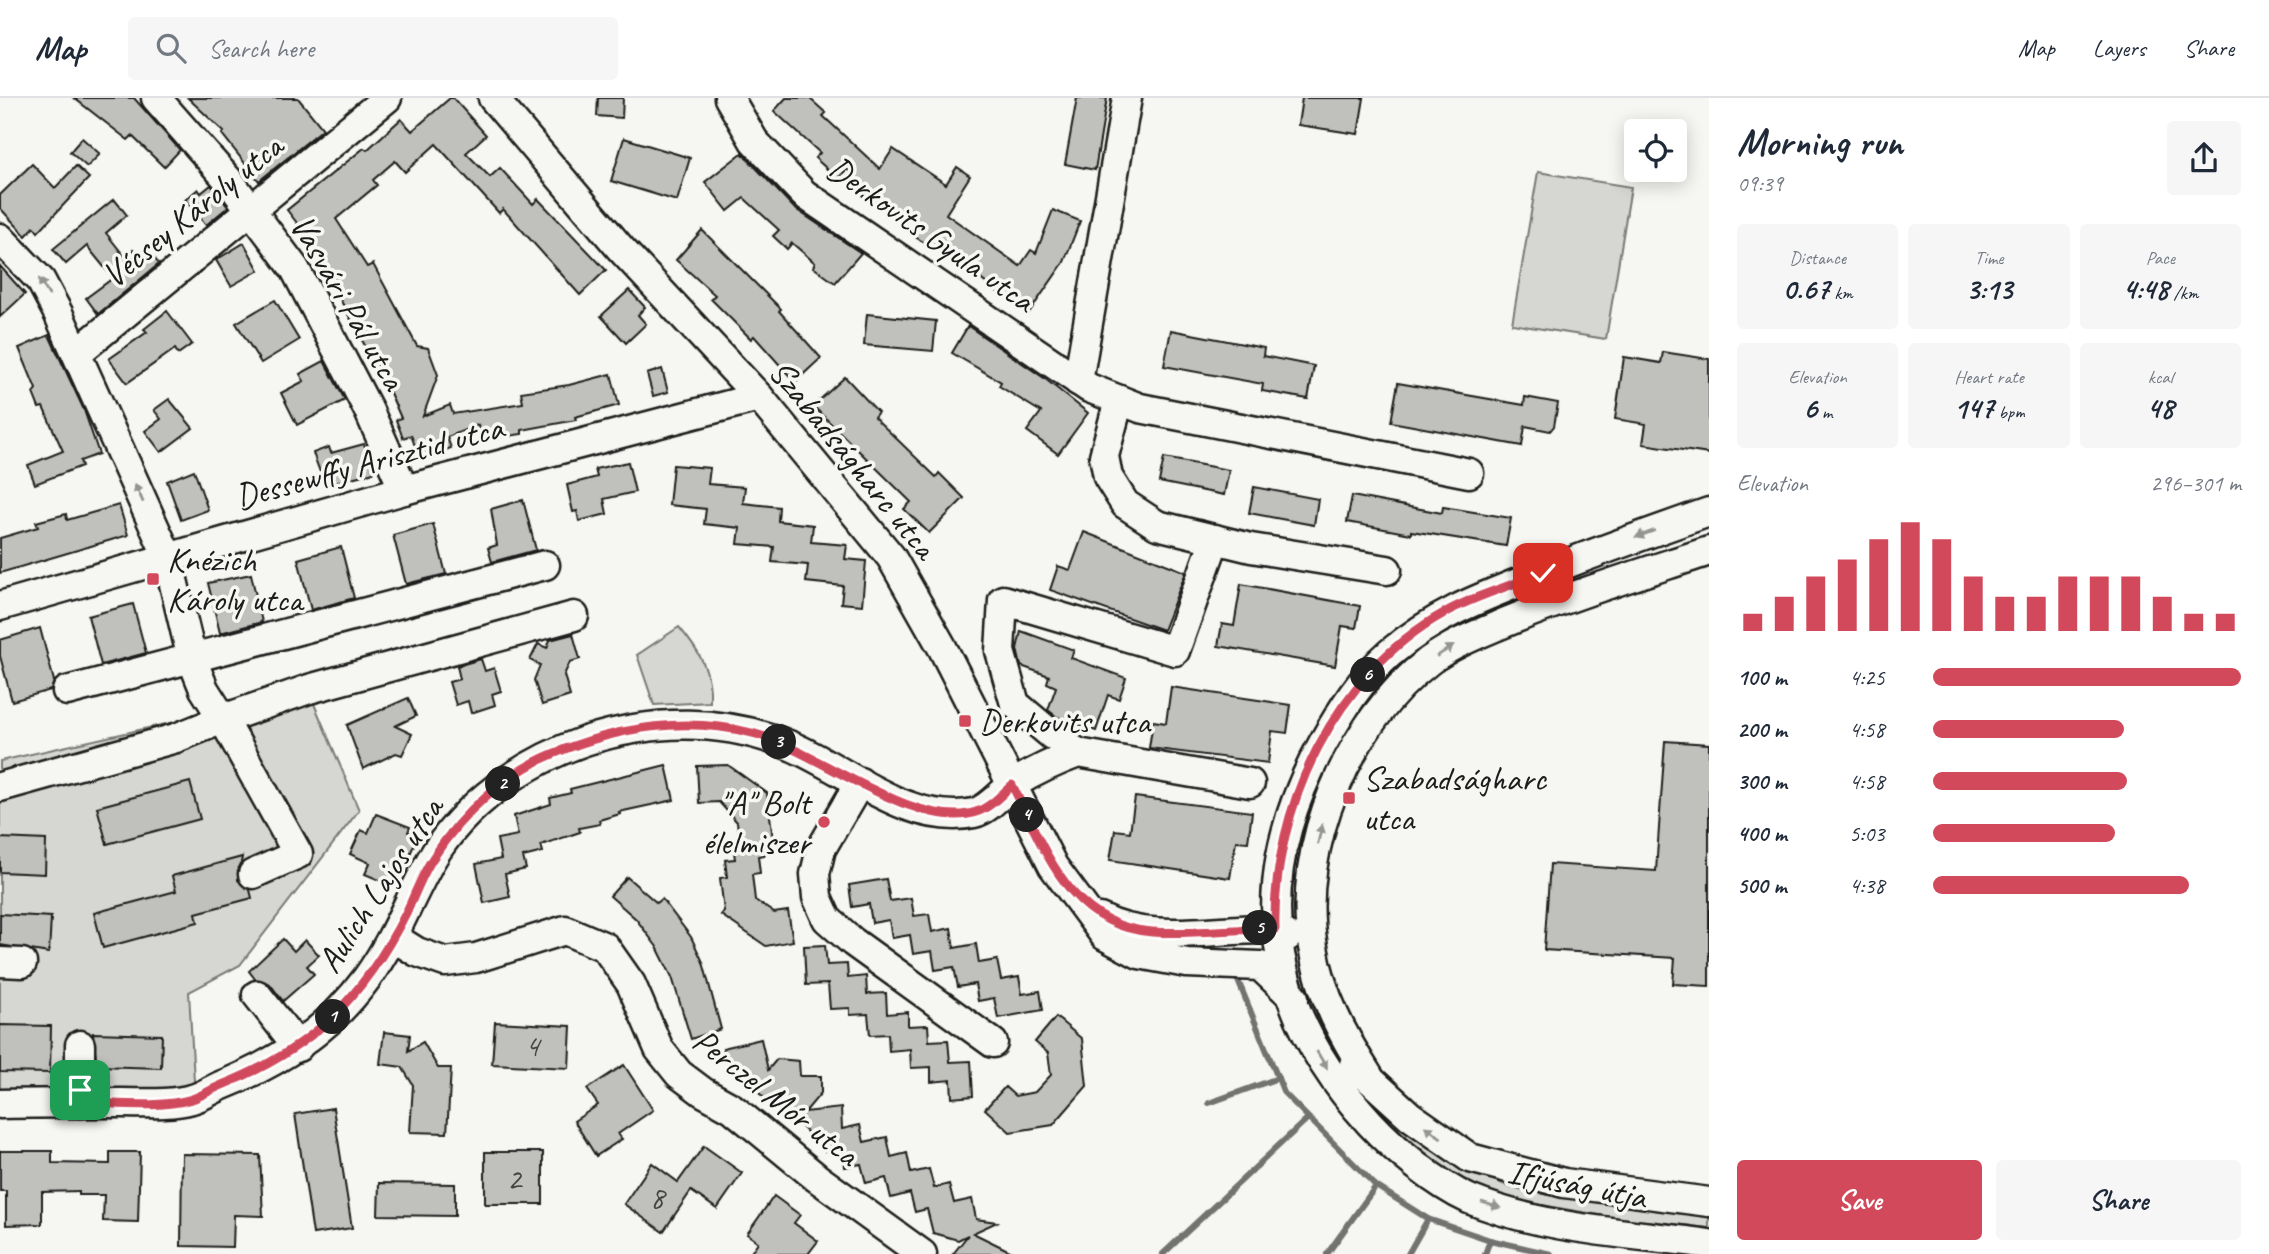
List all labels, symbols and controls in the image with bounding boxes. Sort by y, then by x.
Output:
search box [128,17,618,80]
text: Map [35,27,86,69]
icon: search [152,29,190,67]
text: Search here [208,32,314,65]
text: Map [2018,33,2055,63]
text: Layers [2093,33,2146,63]
text: Share [2184,33,2234,63]
map controls [1624,119,1687,182]
button: locate [1624,119,1687,182]
text: Morning run [1737,119,1903,166]
button: share [2167,121,2241,195]
street label: Vécsey Károly utca [92,123,294,298]
street label: Derkovits Gyula utca [818,146,1046,324]
text: 09:39 [1737,169,1783,198]
street label: Vasvári Pál utca [280,206,417,399]
text: Distance [1789,246,1846,270]
text: Time [1974,246,2004,270]
text: Pace [2146,246,2175,270]
text: 0.67 [1783,270,1830,308]
text: 3:13 [1966,270,2012,308]
text: 4:48 [2122,270,2169,308]
one-way arrow [37,277,50,296]
text: km [1830,281,1853,305]
text: /km [2169,281,2198,305]
street label: Szabadságharc utca [759,350,949,570]
text: Elevation [1788,365,1847,389]
text: Heart rate [1954,365,2024,389]
text: kcal [2148,365,2173,389]
text: 6 [1803,389,1817,427]
text: 147 [1953,389,1994,427]
text: 48 [2147,389,2174,427]
text: m [1817,400,1832,424]
text: bpm [1994,400,2025,424]
street label: Dessewffy Arisztid utca [230,404,510,519]
text: Elevation [1737,469,1808,498]
text: 296–301 m [2150,469,2241,498]
one-way arrow [133,483,145,503]
one-way arrow [1634,529,1655,540]
place label: Knézich Károly utca [167,537,305,622]
pin [1513,543,1573,603]
icon: check [1524,554,1562,592]
marker: Knézich Károly utca [145,571,161,587]
one-way arrow [1435,645,1455,658]
pin: 6 [1350,658,1386,692]
text: 6 [1363,662,1372,686]
text: 100 m [1737,663,1787,692]
text: 4:25 [1849,663,1885,692]
place label: Derkovits utca [979,699,1152,744]
marker: Derkovits utca [957,713,973,729]
text: 200 m [1737,715,1787,744]
text: 4:58 [1849,715,1885,744]
pin: 3 [762,724,796,760]
text: 3 [774,729,783,753]
place label: Szabadságharc utca [1363,756,1547,841]
pin: 2 [486,766,520,802]
text: 300 m [1737,767,1787,796]
text: 4:58 [1849,767,1885,796]
text: 2 [498,771,507,795]
place label: "A" Bolt élelmiszer [702,780,813,865]
street label: Aulich Lajos utca [307,787,455,981]
marker: Szabadságharc utca [1341,790,1357,806]
pin: 4 [1010,798,1044,832]
text: 4 [1022,802,1031,826]
marker: "A" Bolt élelmiszer [816,814,832,830]
text: 400 m [1737,819,1787,848]
text: 5:03 [1849,819,1885,848]
one-way arrow [1315,823,1326,845]
text: 500 m [1737,871,1786,900]
text: 4:38 [1849,871,1885,900]
pin: 5 [1242,910,1278,946]
text: 5 [1255,915,1264,939]
pin: 1 [316,1000,350,1034]
text: 1 [328,1004,337,1028]
street label: Perczel Mór utca [684,1018,870,1177]
house number: 4 [525,1025,543,1066]
one-way arrow [1316,1050,1328,1070]
pin [50,1060,110,1120]
icon: arrive [61,1071,99,1109]
one-way arrow [1424,1125,1442,1139]
street label: Ifjúság útja [1504,1149,1653,1220]
house number: 2 [507,1158,524,1199]
button: Save [1737,1160,1982,1240]
button: Share [1996,1160,2241,1240]
house number: 8 [650,1177,667,1218]
one-way arrow [1481,1201,1502,1211]

